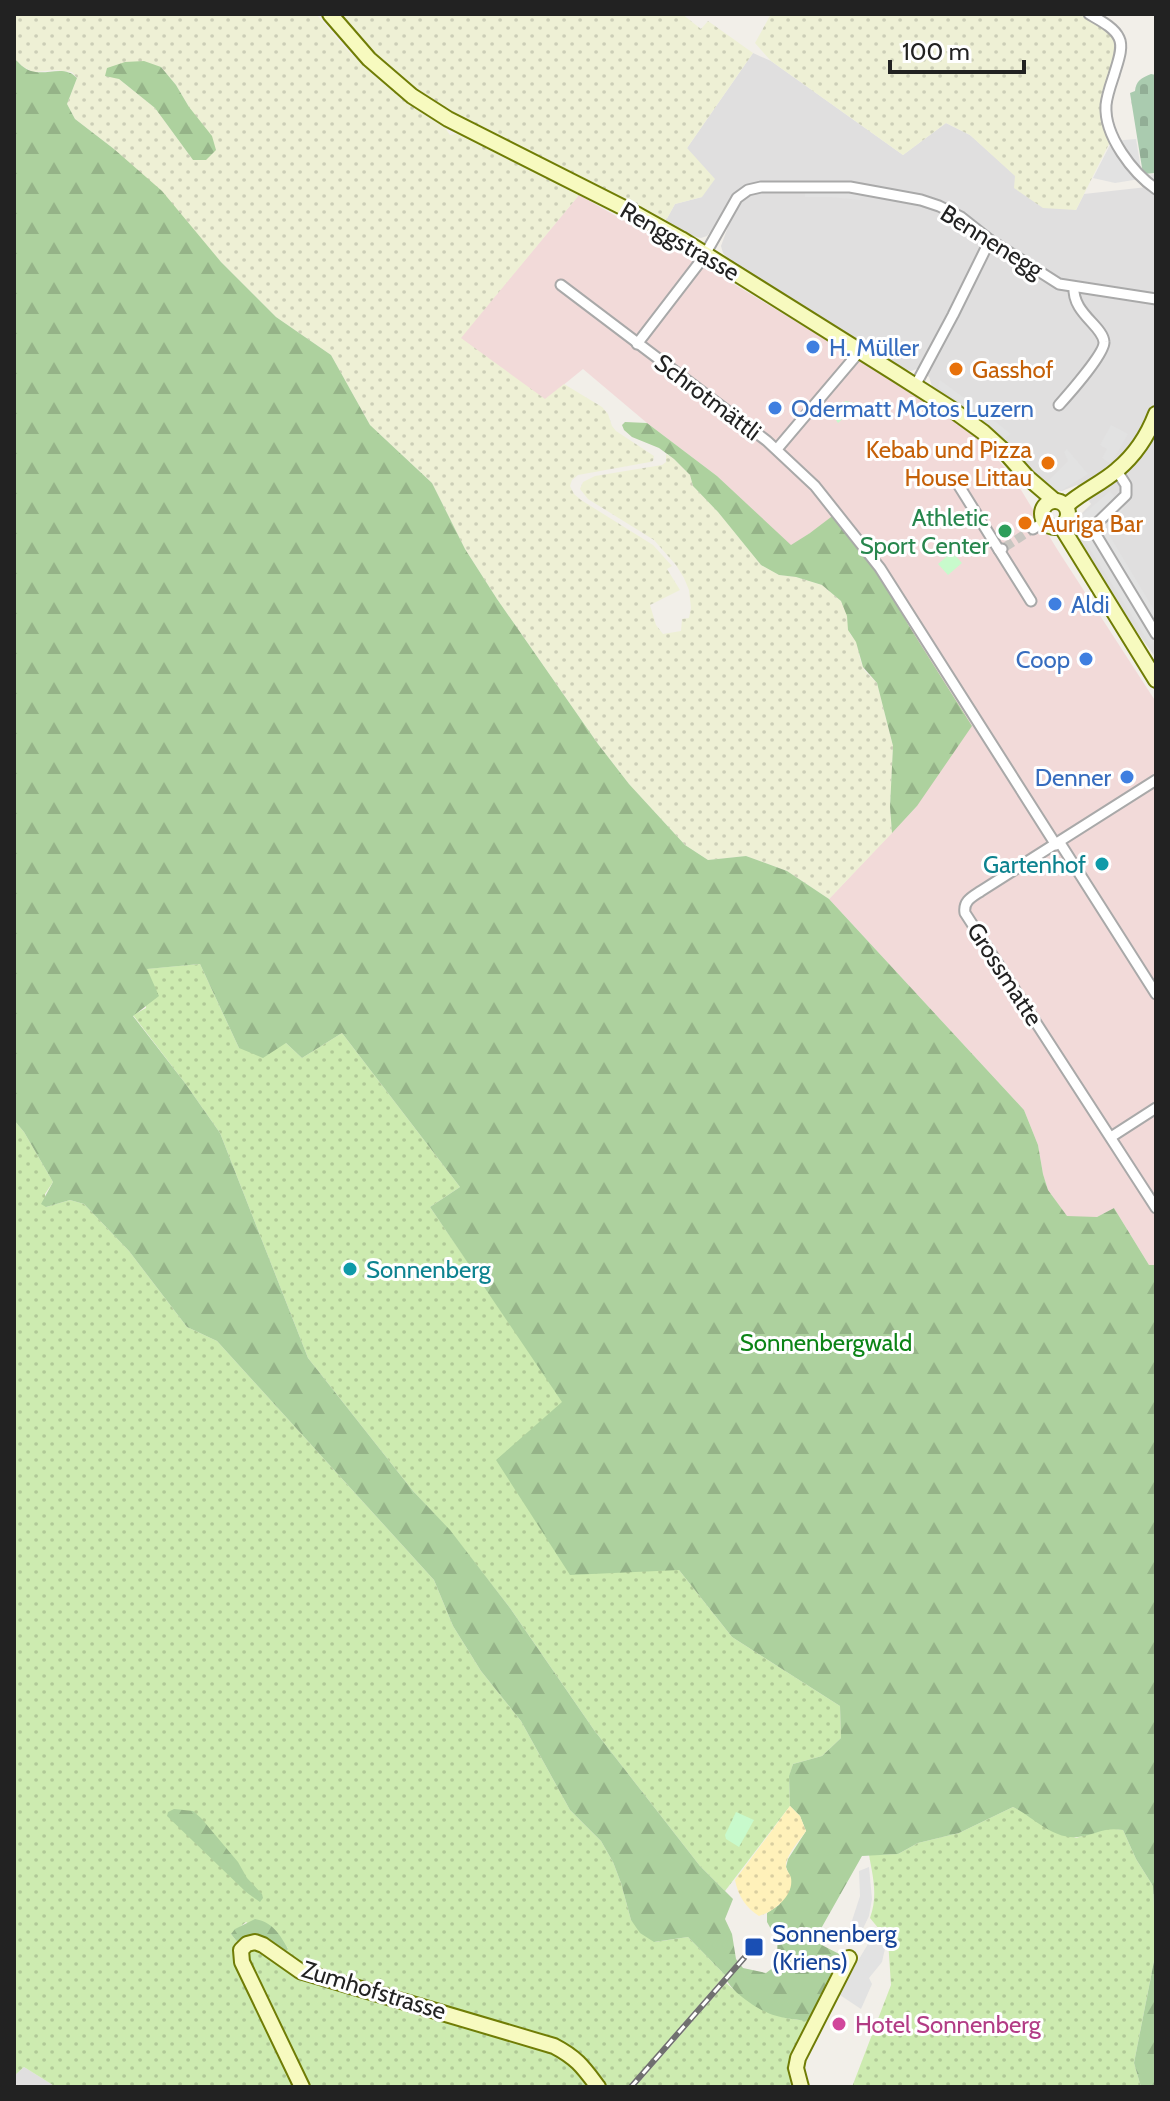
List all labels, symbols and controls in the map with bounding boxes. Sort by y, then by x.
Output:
scale bar [890,24,1024,74]
text: 100 m [902,37,970,66]
street label: Renggstrasse [615,195,745,287]
street label: Bennenegg [935,198,1049,284]
place label: H. Müller [829,333,920,362]
marker: H. Müller [804,338,822,356]
street label: Schrotmättli [649,348,767,446]
place label: Gasshof [972,355,1054,384]
marker: Gasshof [947,360,965,378]
place label: Odermatt Motos Luzern [791,394,1034,423]
marker: Odermatt Motos Luzern [766,399,784,417]
place label: Kebab und Pizza House Littau [866,435,1032,492]
marker: Kebab und Pizza House Littau [1039,454,1057,472]
place label: Athletic Sport Center [860,503,989,560]
place label: Auriga Bar [1041,509,1143,538]
marker: Auriga Bar [1016,514,1034,532]
marker: Athletic Sport Center [996,522,1014,540]
place label: Aldi [1071,590,1110,619]
marker: Aldi [1046,595,1064,613]
place label: Coop [1016,645,1070,674]
marker: Coop [1077,650,1095,668]
place label: Denner [1035,763,1111,792]
marker: Denner [1118,768,1136,786]
place label: Gartenhof [983,850,1086,879]
marker: Gartenhof [1093,855,1111,873]
street label: Grossmatte [961,917,1049,1031]
place label: Sonnenberg [366,1255,492,1284]
marker: Sonnenberg [341,1260,359,1278]
park label: Sonnenbergwald [740,1328,912,1357]
place label: Sonnenberg (Kriens) [772,1919,898,1976]
marker: Sonnenberg (Kriens) [743,1936,765,1958]
street label: Zumhofstrasse [298,1954,450,2026]
place label: Hotel Sonnenberg [855,2010,1042,2039]
marker: Hotel Sonnenberg [830,2015,848,2033]

